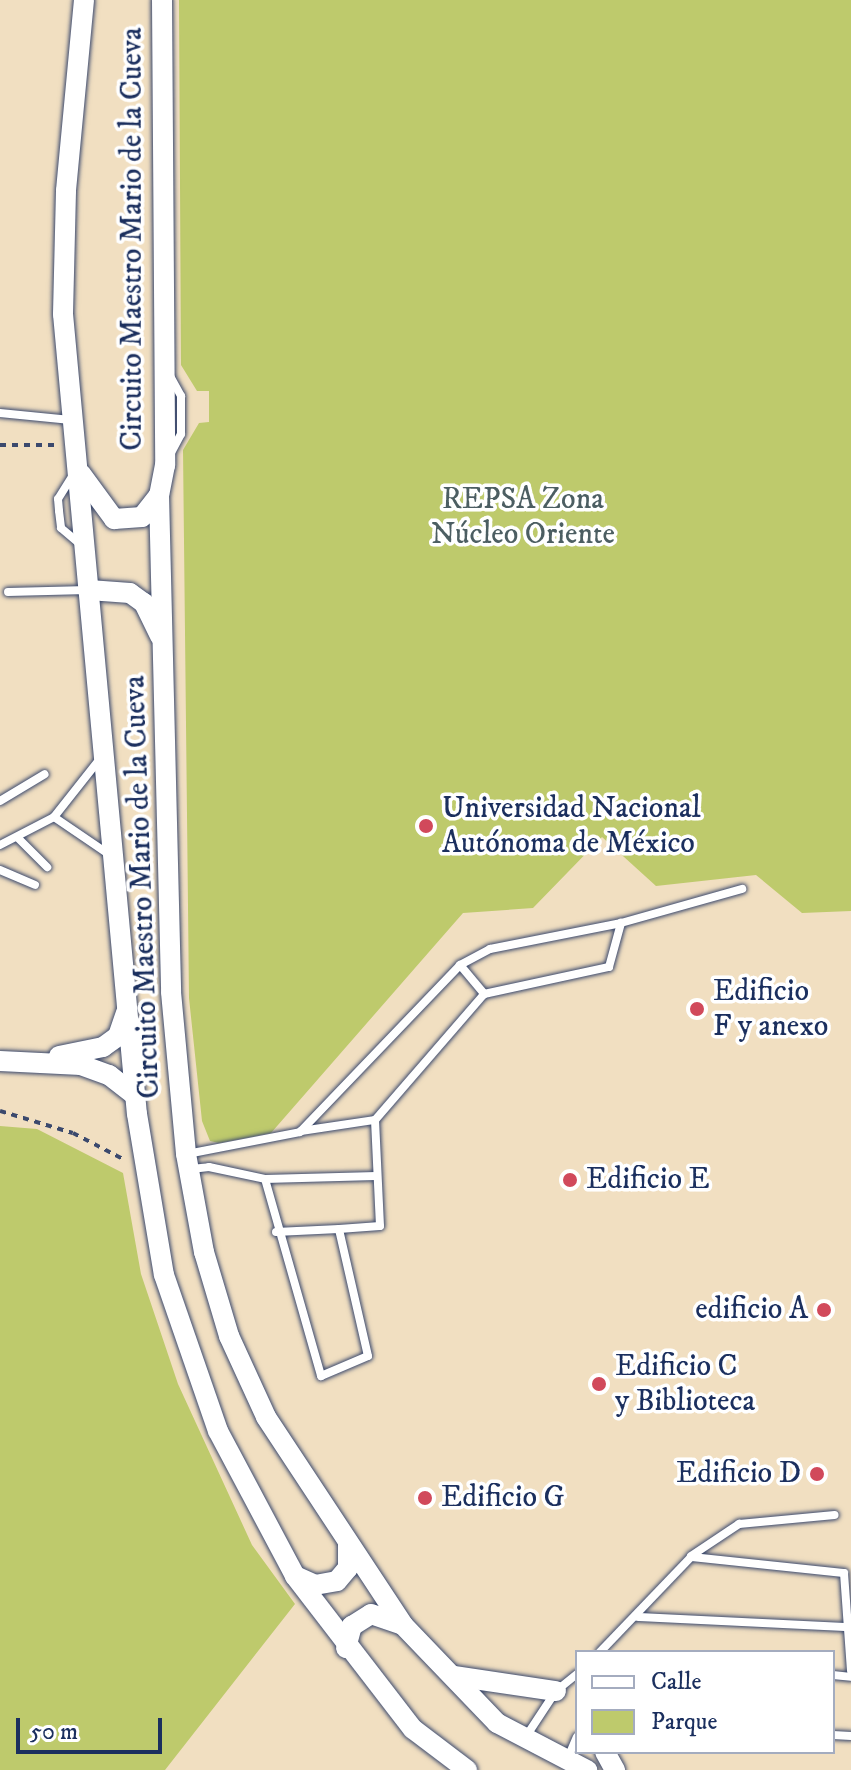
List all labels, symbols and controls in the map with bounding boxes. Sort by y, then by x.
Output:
street label: Circuito Maestro Mario de la Cueva [115,27,151,451]
park label: REPSA Zona Núcleo Oriente [431,482,615,552]
street label: Circuito Maestro Mario de la Cueva [118,675,168,1099]
place label: Universidad Nacional Autónoma de México [442,791,701,862]
marker: Universidad Nacional Autónoma de México [417,817,435,835]
place label: Edificio F y anexo [713,974,828,1044]
marker: Edificio F y anexo [688,1000,706,1018]
place label: Edificio E [586,1162,710,1198]
marker: Edificio E [561,1171,579,1189]
place label: edificio A [695,1292,808,1328]
marker: edificio A [815,1301,833,1319]
place label: Edificio C y Biblioteca [615,1349,755,1420]
marker: Edificio C y Biblioteca [590,1375,608,1393]
place label: Edificio D [676,1456,801,1492]
marker: Edificio D [808,1465,826,1483]
place label: Edificio G [441,1480,565,1516]
marker: Edificio G [416,1489,434,1507]
legend [575,1650,835,1754]
text: Calle [651,1667,701,1697]
scale bar [20,1702,166,1752]
text: Parque [651,1707,717,1737]
text: 50 m [30,1717,78,1747]

